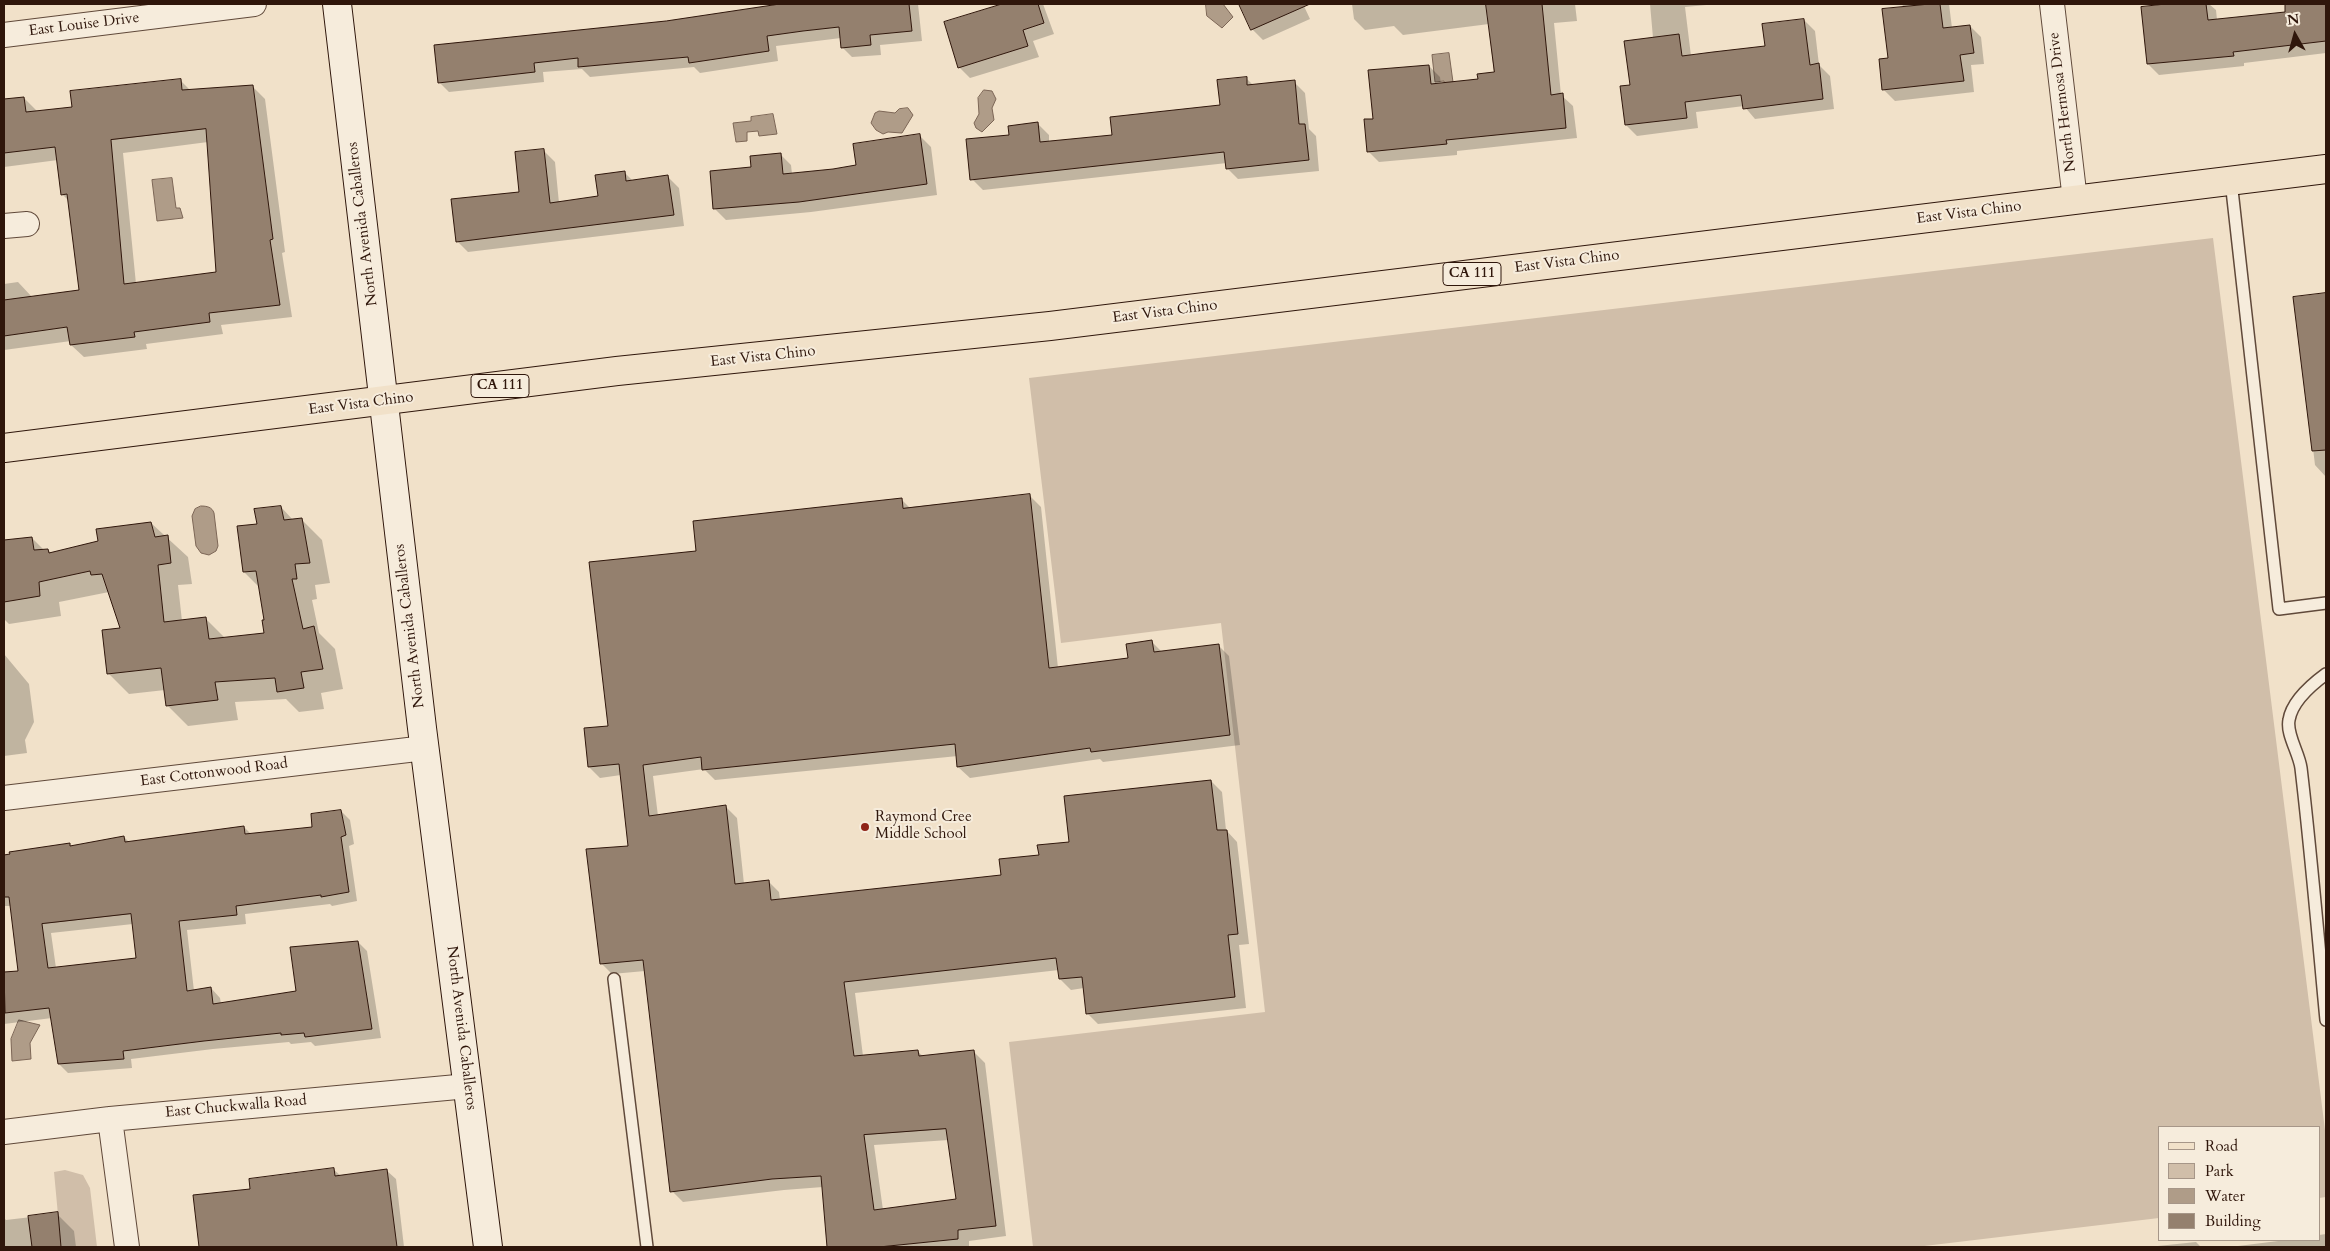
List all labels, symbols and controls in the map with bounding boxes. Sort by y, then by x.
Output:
street label: East Louise Drive [28,9,140,41]
text: N [2286,9,2300,30]
north arrow [2270,10,2320,60]
street label: North Hermosa Drive [2045,31,2081,173]
street label: North Avenida Caballeros [344,141,382,307]
street label: East Vista Chino [1916,198,2022,228]
street label: East Vista Chino [1514,247,1620,277]
road number: CA 111 [1443,262,1501,286]
street label: East Vista Chino [1112,297,1218,327]
street label: East Vista Chino [710,343,816,371]
road number: CA 111 [471,374,529,398]
street label: East Vista Chino [308,389,414,419]
street label: North Avenida Caballeros [391,543,429,709]
street label: East Cottonwood Road [139,755,289,791]
place label: Raymond Cree Middle School [875,809,972,844]
marker: Raymond Cree Middle School [859,821,871,833]
street label: North Avenida Caballeros [442,945,480,1111]
street label: East Chuckwalla Road [165,1092,307,1122]
legend [2158,1126,2320,1241]
text: Road [2205,1136,2238,1156]
text: Park [2205,1161,2234,1181]
text: Water [2205,1186,2245,1206]
text: Building [2205,1211,2261,1231]

